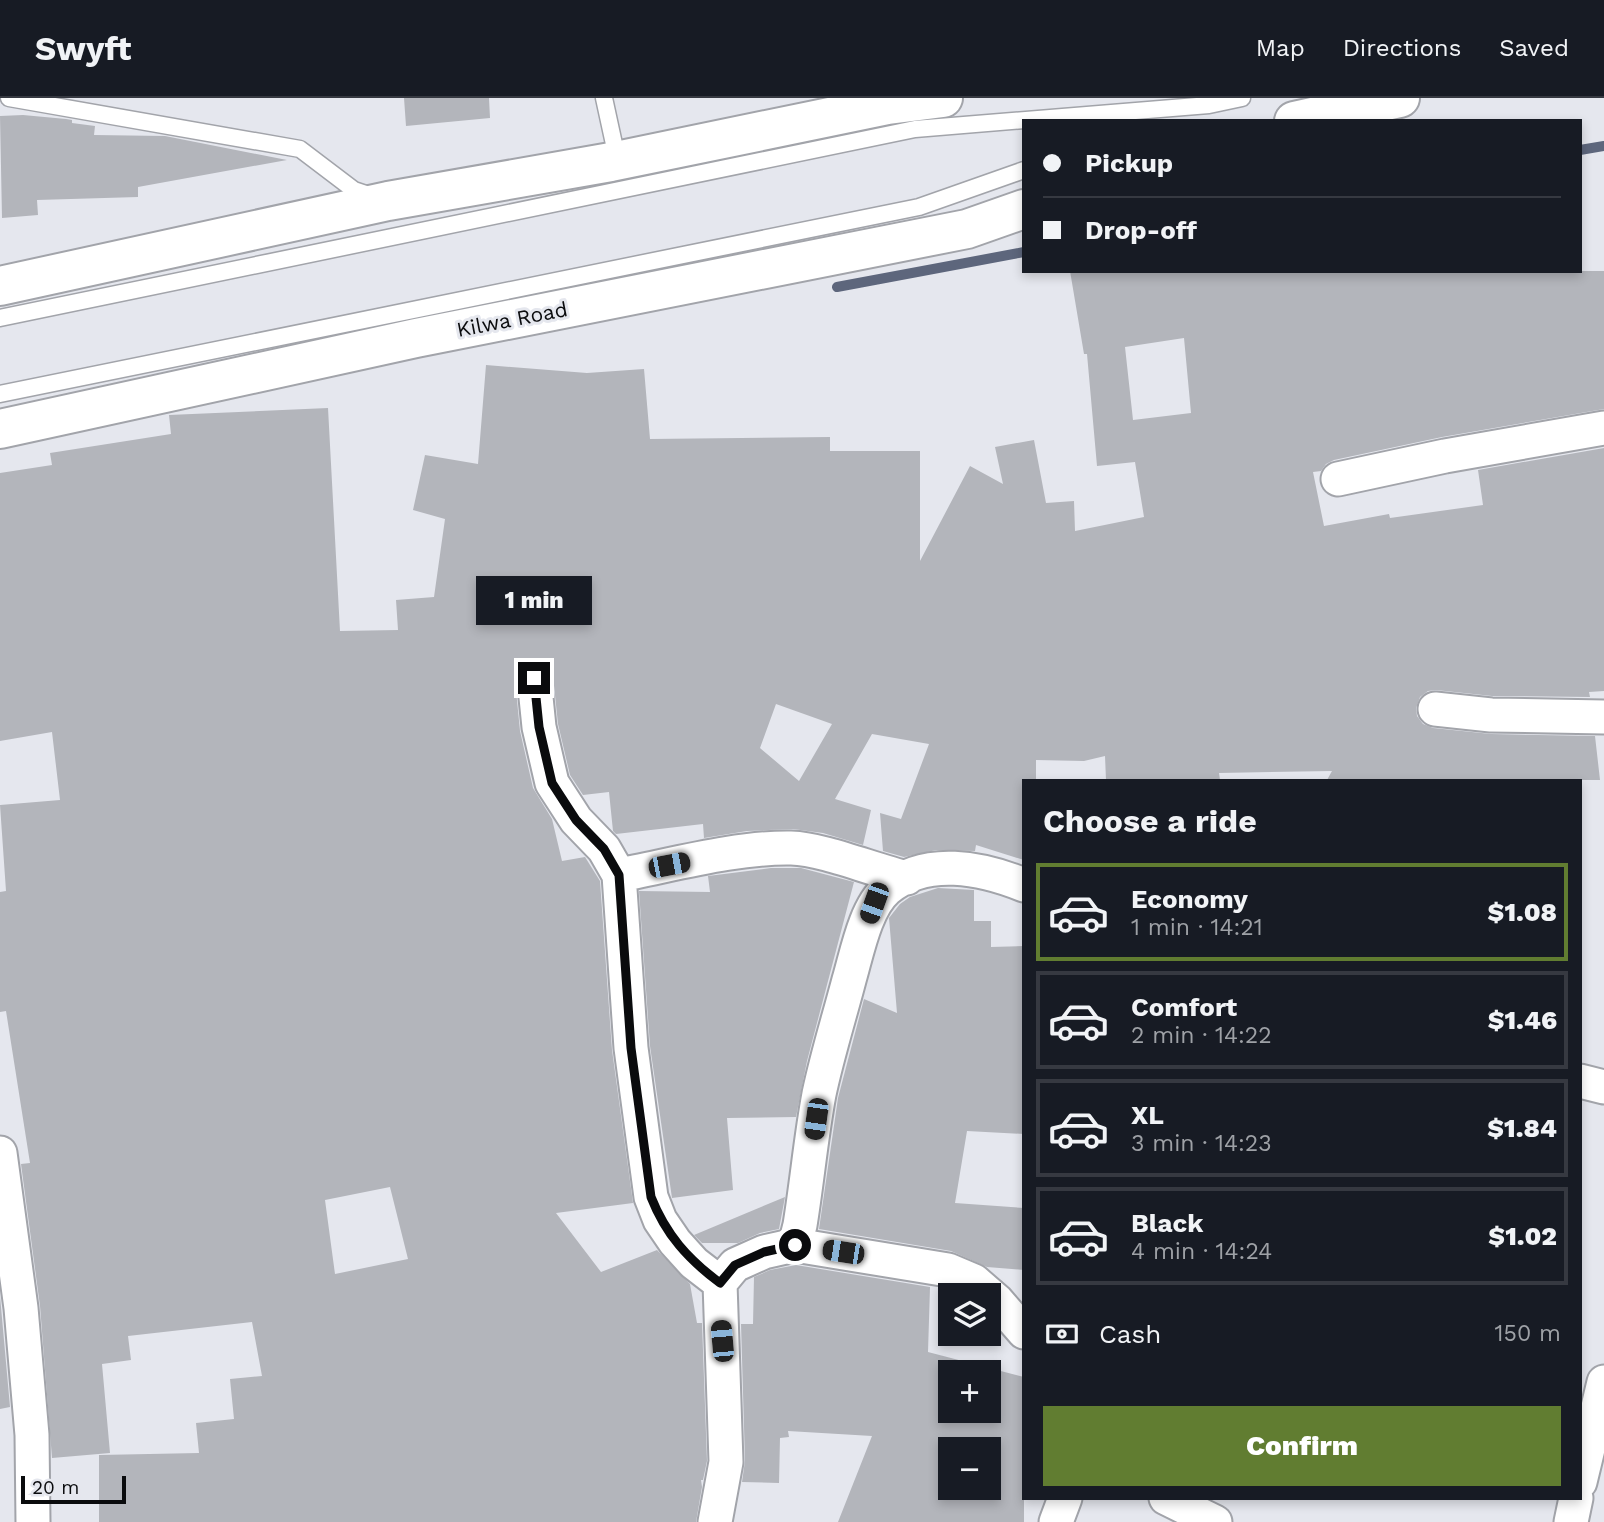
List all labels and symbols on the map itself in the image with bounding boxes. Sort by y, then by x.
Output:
street label: Kilwa Road [454,296,570,342]
callout: 1 min [476,576,592,626]
route end [518,662,550,694]
car [647,851,692,879]
car [857,880,892,926]
car [803,1097,830,1141]
route start [779,1229,811,1261]
car [821,1238,866,1266]
car [710,1319,735,1363]
scale bar [21,1473,126,1505]

